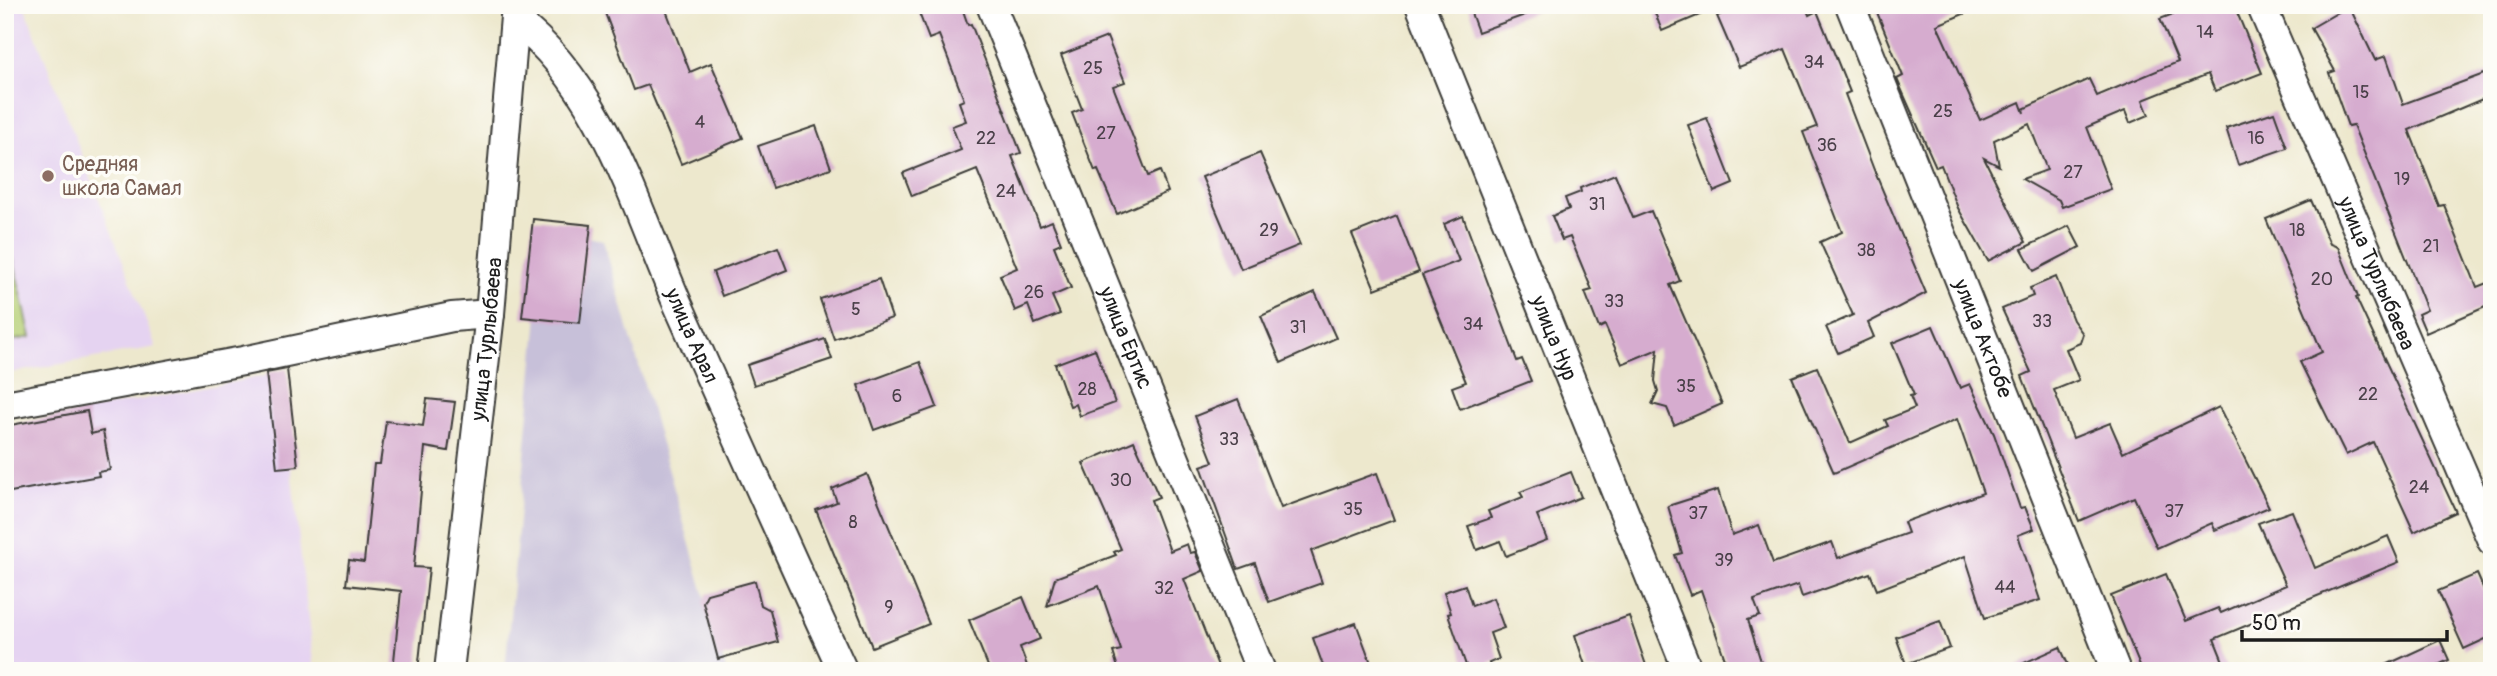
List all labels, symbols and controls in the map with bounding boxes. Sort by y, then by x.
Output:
house number: 14 [2196,21,2214,44]
house number: 34 [1804,51,1825,74]
house number: 25 [1083,57,1103,80]
house number: 15 [2353,81,2369,104]
house number: 25 [1933,100,1953,123]
house number: 4 [695,111,706,134]
house number: 27 [1096,122,1116,145]
house number: 22 [976,127,996,150]
house number: 16 [2247,127,2265,150]
house number: 36 [1817,134,1837,157]
place label: Средняя школа Самал [62,151,182,202]
house number: 27 [2063,161,2083,184]
marker: Средняя школа Самал [40,168,56,184]
house number: 19 [2394,168,2410,191]
house number: 24 [996,180,1017,203]
street label: улица Турлыбаева [2331,191,2421,354]
house number: 31 [1588,193,1606,216]
house number: 29 [1259,219,1279,242]
house number: 18 [2289,219,2305,242]
house number: 21 [2422,235,2440,258]
house number: 38 [1856,239,1876,262]
street label: улица Турлыбаева [464,256,508,423]
house number: 20 [2311,268,2333,291]
street label: улица Актобе [1947,274,2019,402]
house number: 26 [1024,281,1044,304]
street label: улица Ертис [1093,282,1159,393]
street label: улица Арал [659,283,725,387]
house number: 33 [1604,290,1624,313]
street label: улица Нур [1524,291,1583,384]
house number: 5 [851,298,861,321]
house number: 33 [2032,310,2052,333]
house number: 34 [1463,313,1484,336]
house number: 31 [1289,316,1307,339]
house number: 35 [1676,375,1696,398]
house number: 28 [1077,378,1097,401]
house number: 22 [2358,383,2378,406]
house number: 6 [892,385,902,408]
house number: 33 [1219,428,1239,451]
house number: 30 [1110,469,1132,492]
house number: 24 [2409,476,2430,499]
house number: 35 [1343,498,1363,521]
house number: 37 [2164,500,2184,523]
house number: 37 [1688,502,1708,525]
house number: 8 [848,511,858,534]
house number: 39 [1714,549,1734,572]
house number: 44 [1995,576,2016,599]
house number: 32 [1154,577,1174,600]
house number: 9 [884,596,894,619]
scale bar [2242,599,2446,643]
text: 50 m [2252,610,2301,637]

